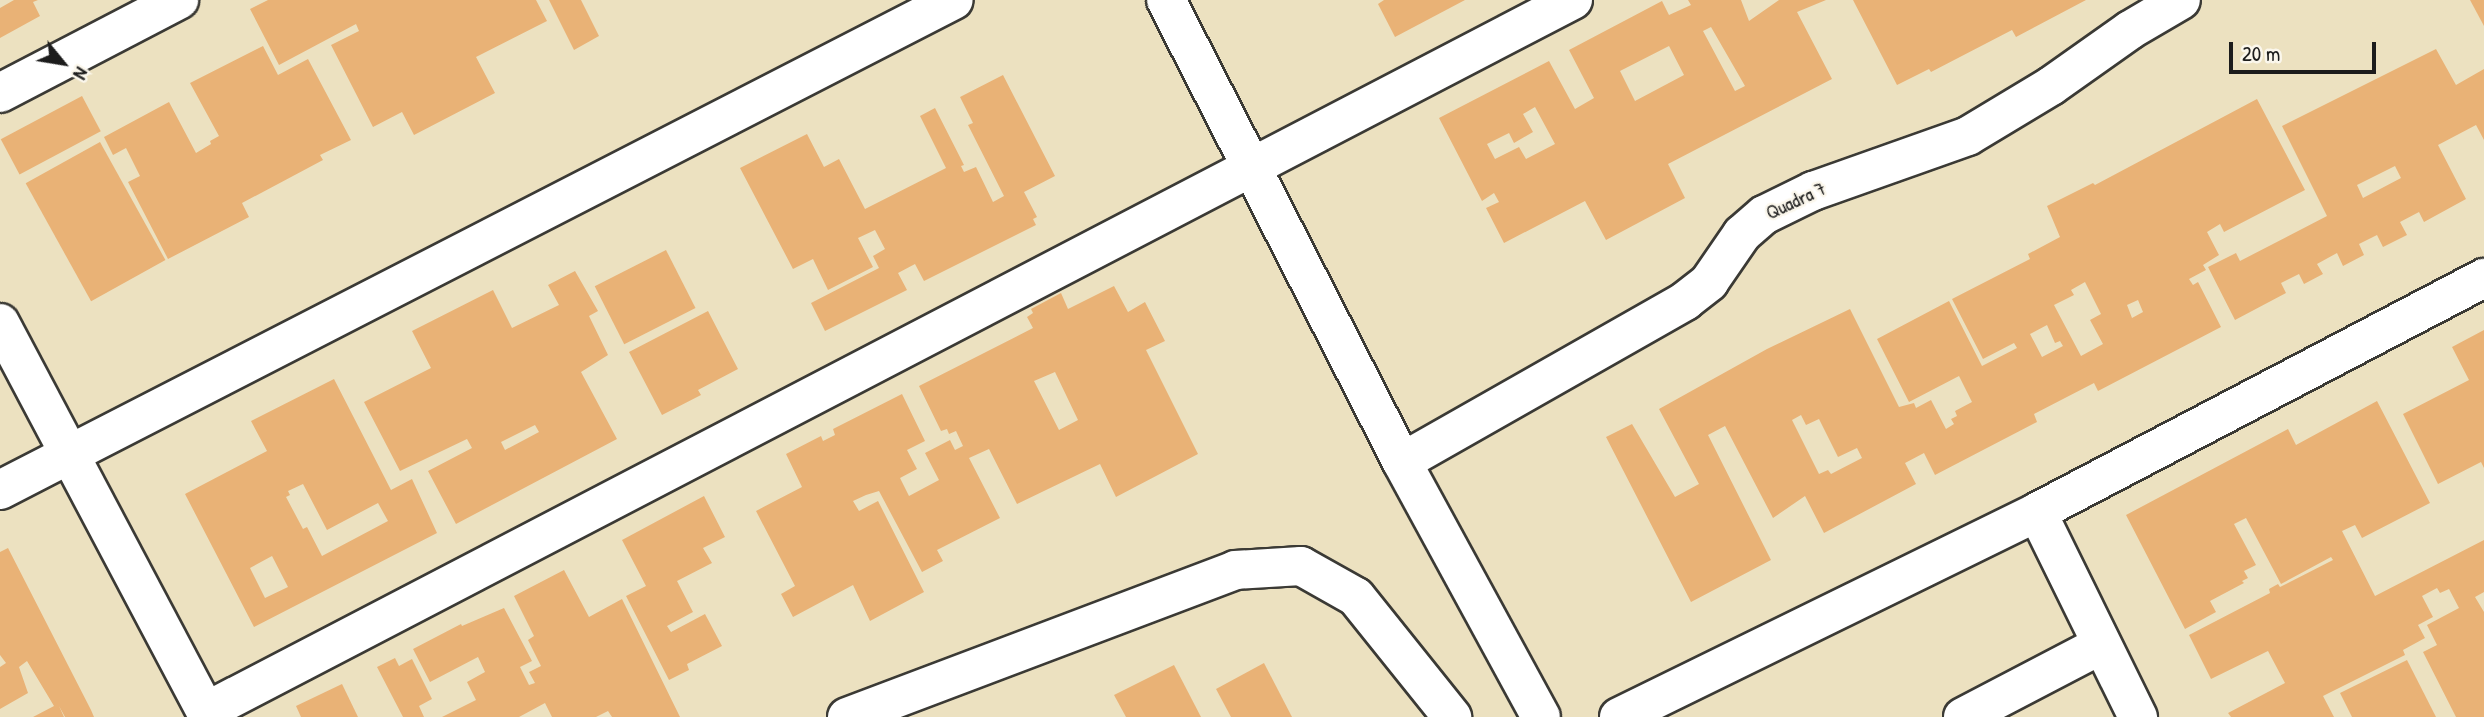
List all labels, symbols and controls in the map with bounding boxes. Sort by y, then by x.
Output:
north arrow [28,28,98,98]
scale bar [2232,28,2379,72]
text: 20 m [2242,39,2280,68]
text: N [67,63,95,84]
street label: Quadra 7 [1762,177,1830,225]

